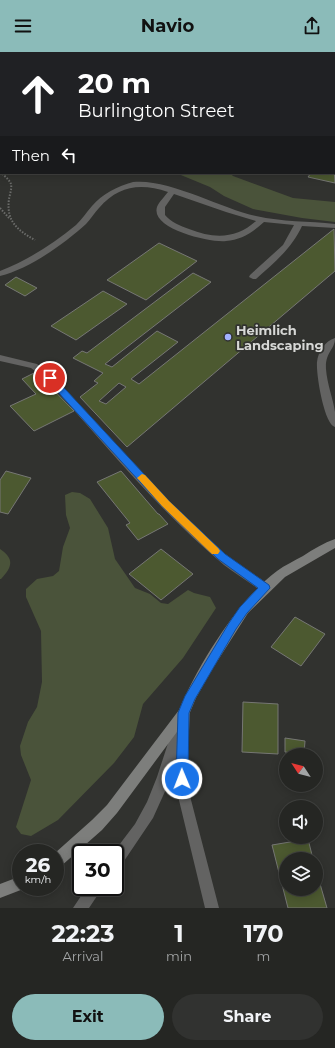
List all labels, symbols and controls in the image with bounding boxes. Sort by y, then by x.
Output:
icon: menu [12,15,34,37]
text: Navio [141,15,194,37]
icon: share [301,15,323,37]
text: 20 m [78,66,151,100]
icon: ahead [12,68,64,120]
text: Burlington Street [78,100,235,122]
icon: left [58,144,80,166]
text: Then [12,146,50,165]
place label: Heimlich Landscaping [236,322,324,353]
marker: Heimlich Landscaping [223,332,233,342]
pin [33,361,67,395]
icon: arrive [39,367,61,389]
north arrow [279,748,323,792]
map controls [279,748,323,896]
position arrow [161,758,203,800]
button: sound [279,800,323,844]
speed limit sign: 30 [72,844,124,896]
button: layers [279,852,323,896]
text: 26 [26,853,50,877]
text: km/h [25,873,51,886]
text: 22:23 [51,919,114,948]
text: 1 [174,919,184,948]
text: 170 [243,919,284,948]
text: Arrival [62,948,103,964]
text: min [166,948,192,964]
text: m [257,948,270,964]
button: Exit [12,994,164,1040]
button: Share [172,994,323,1040]

